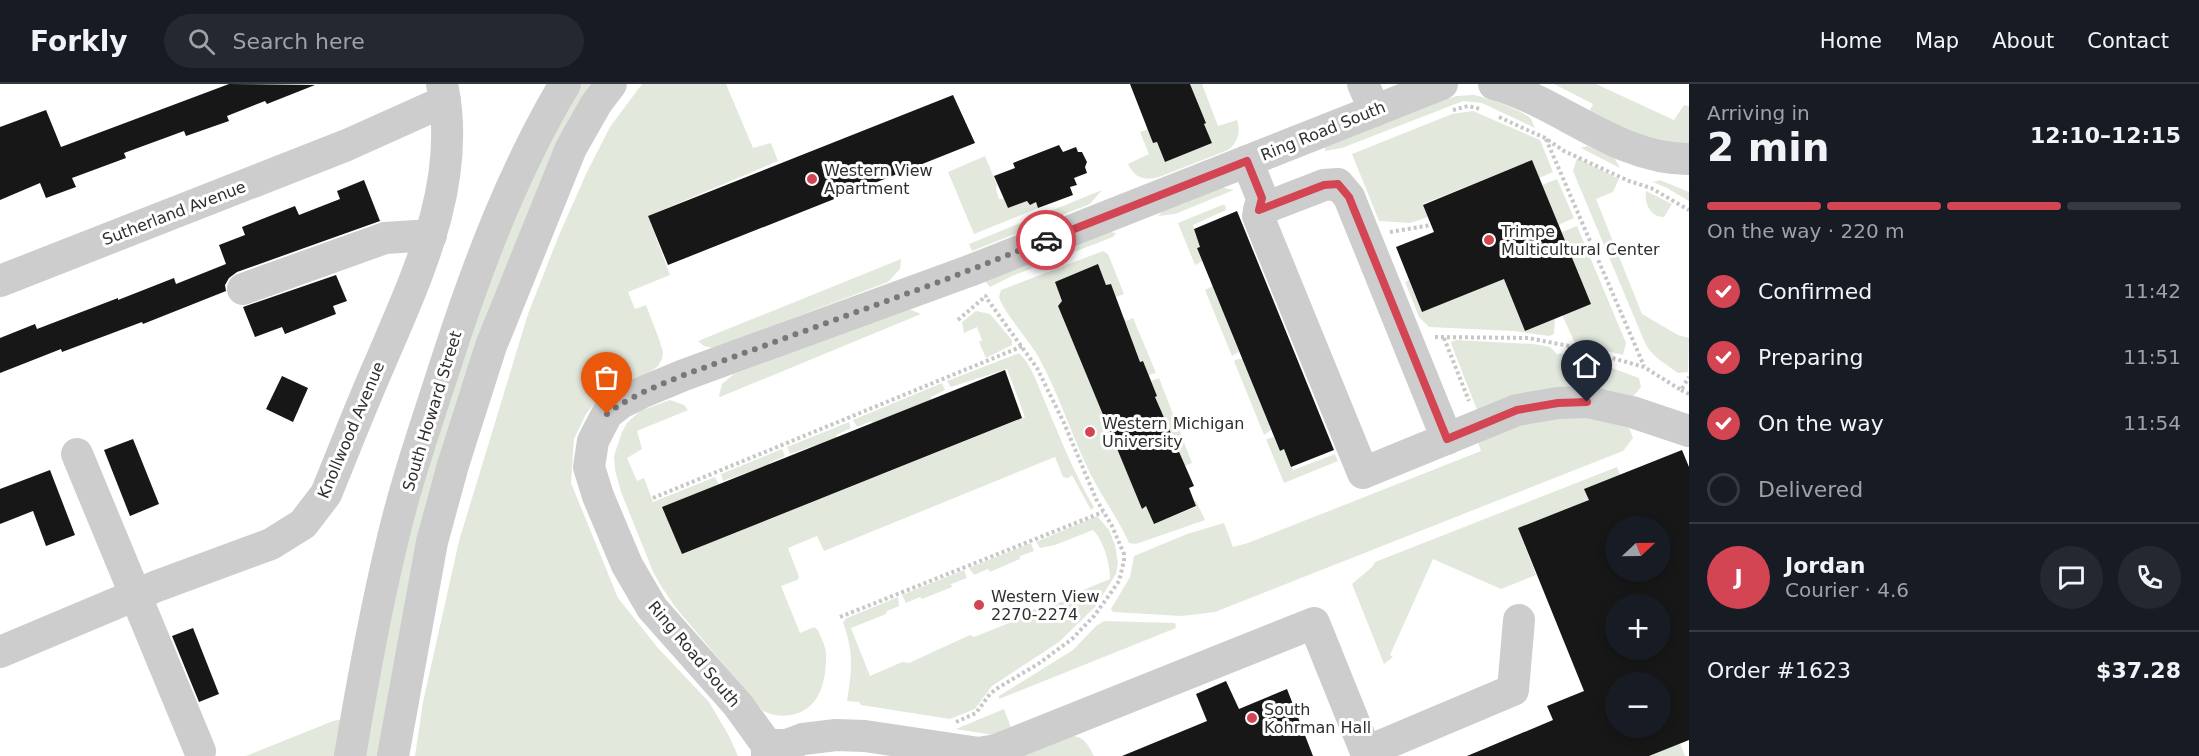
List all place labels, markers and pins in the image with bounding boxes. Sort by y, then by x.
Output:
place label: Western View Apartment [824,161,933,198]
marker: Western View Apartment [805,172,819,186]
place label: Trimpe Multicultural Center [1500,222,1660,259]
marker: Trimpe Multicultural Center [1482,233,1496,247]
pin [1561,340,1612,402]
pin [581,352,632,414]
place label: Western Michigan University [1102,414,1244,451]
marker: Western Michigan University [1083,425,1097,439]
place label: Western View 2270-2274 [991,587,1100,624]
marker: Western View 2270-2274 [972,598,986,612]
place label: South Kohrman Hall [1264,700,1371,737]
marker: South Kohrman Hall [1245,711,1259,725]

